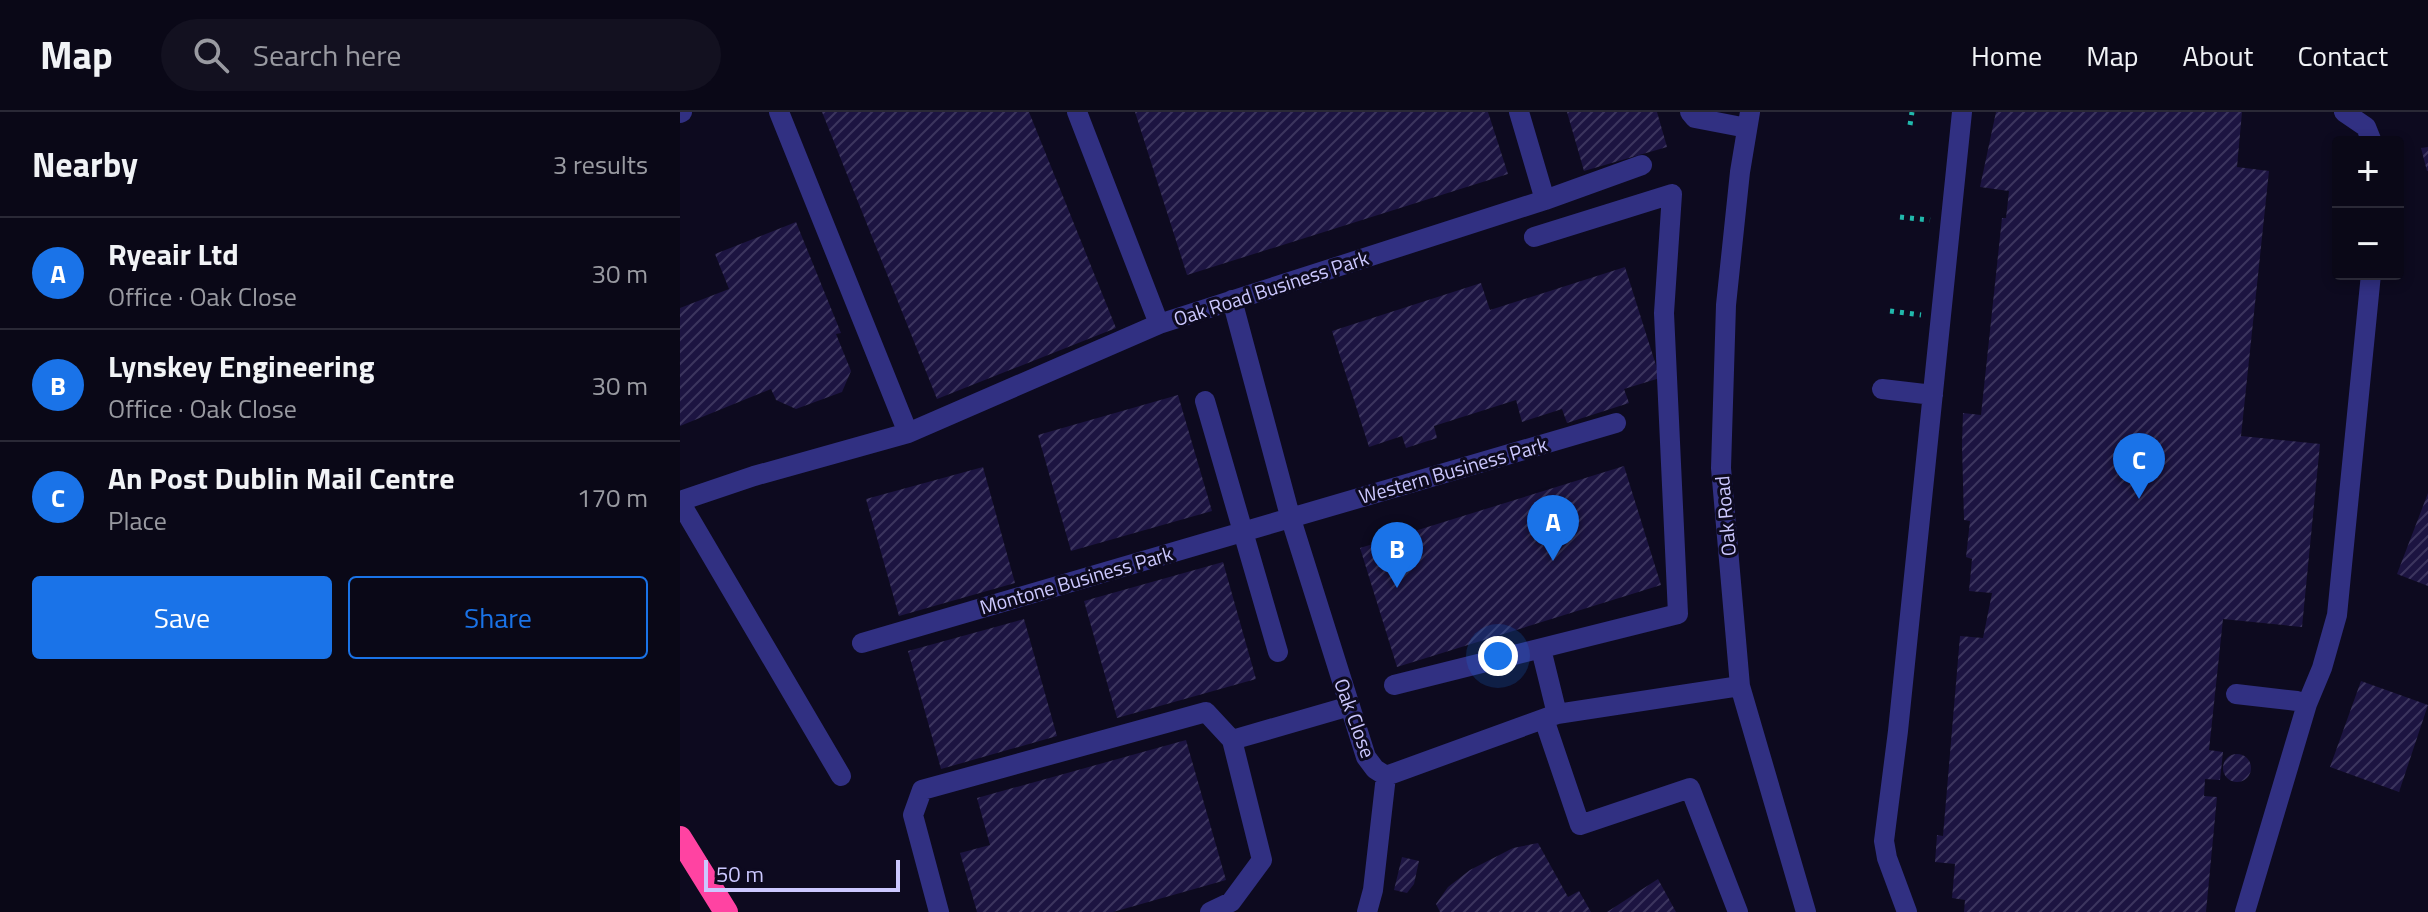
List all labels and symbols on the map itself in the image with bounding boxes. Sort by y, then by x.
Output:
street label: Oak Road Business Park [1169,242,1373,334]
street label: Western Business Park [1355,428,1551,512]
pin: C [2113,433,2165,499]
street label: Oak Road [1706,475,1744,557]
pin: A [1527,495,1579,561]
pin: B [1371,522,1423,588]
street label: Montone Business Park [976,537,1177,622]
your location [1478,636,1518,676]
street label: Oak Close [1326,674,1384,762]
scale bar [704,856,900,892]

